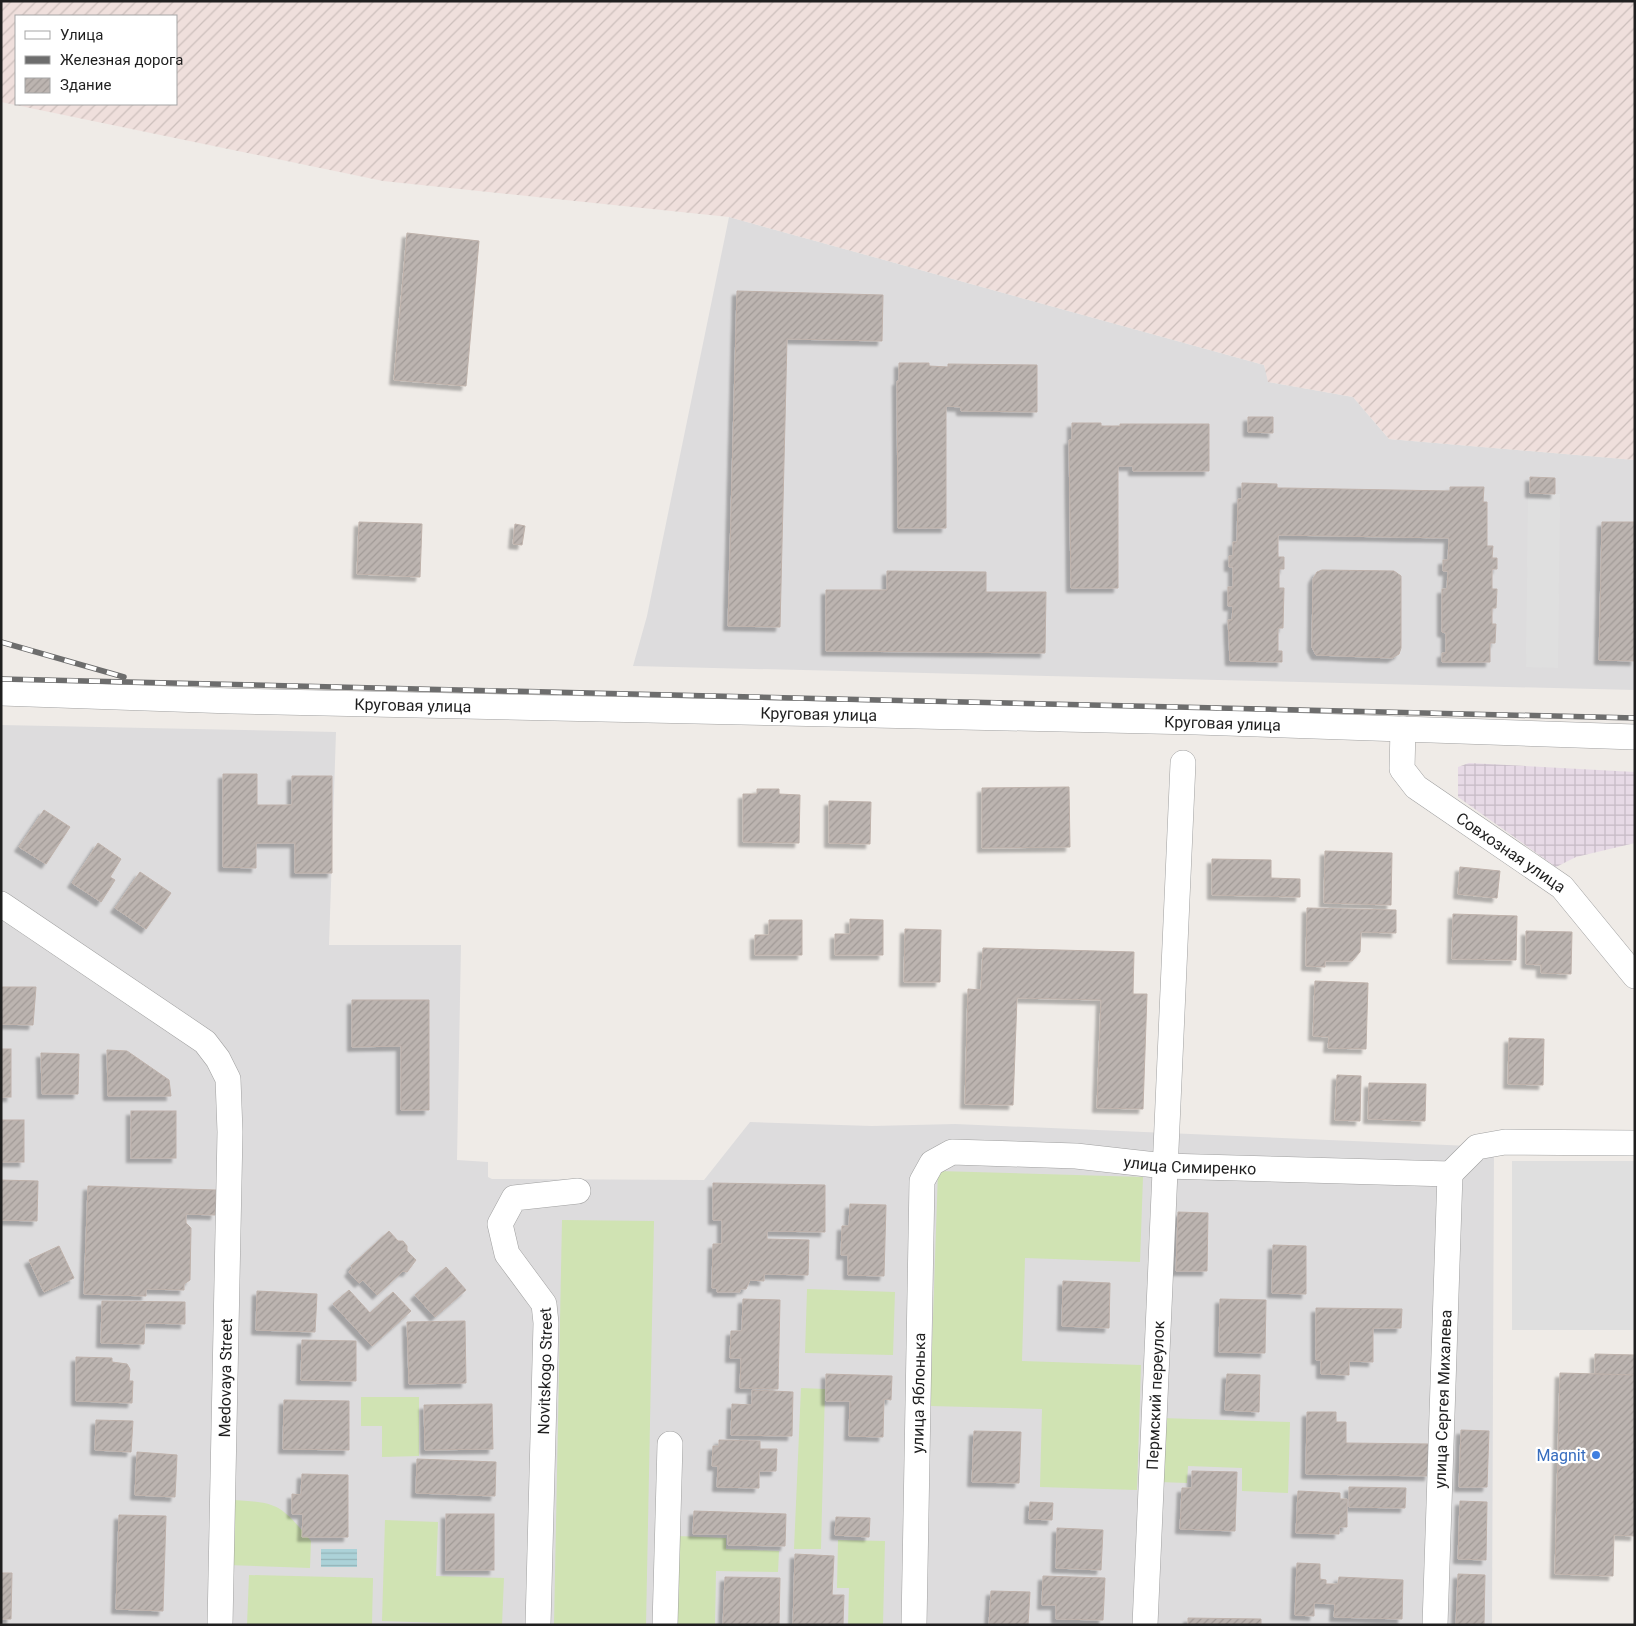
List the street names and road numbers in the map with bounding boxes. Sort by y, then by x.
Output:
street label: Круговая улица [354,695,471,716]
street label: Круговая улица [760,704,877,725]
street label: Круговая улица [1164,712,1281,735]
street label: Совхозная улица [1452,808,1569,897]
street label: улица Симиренко [1123,1152,1257,1179]
street label: Novitskogo Street [534,1307,556,1435]
street label: улица Сергея Михалева [1431,1309,1455,1489]
street label: Medovaya Street [215,1318,236,1438]
street label: Пермский переулок [1143,1320,1168,1470]
street label: улица Яблонька [908,1333,929,1454]

